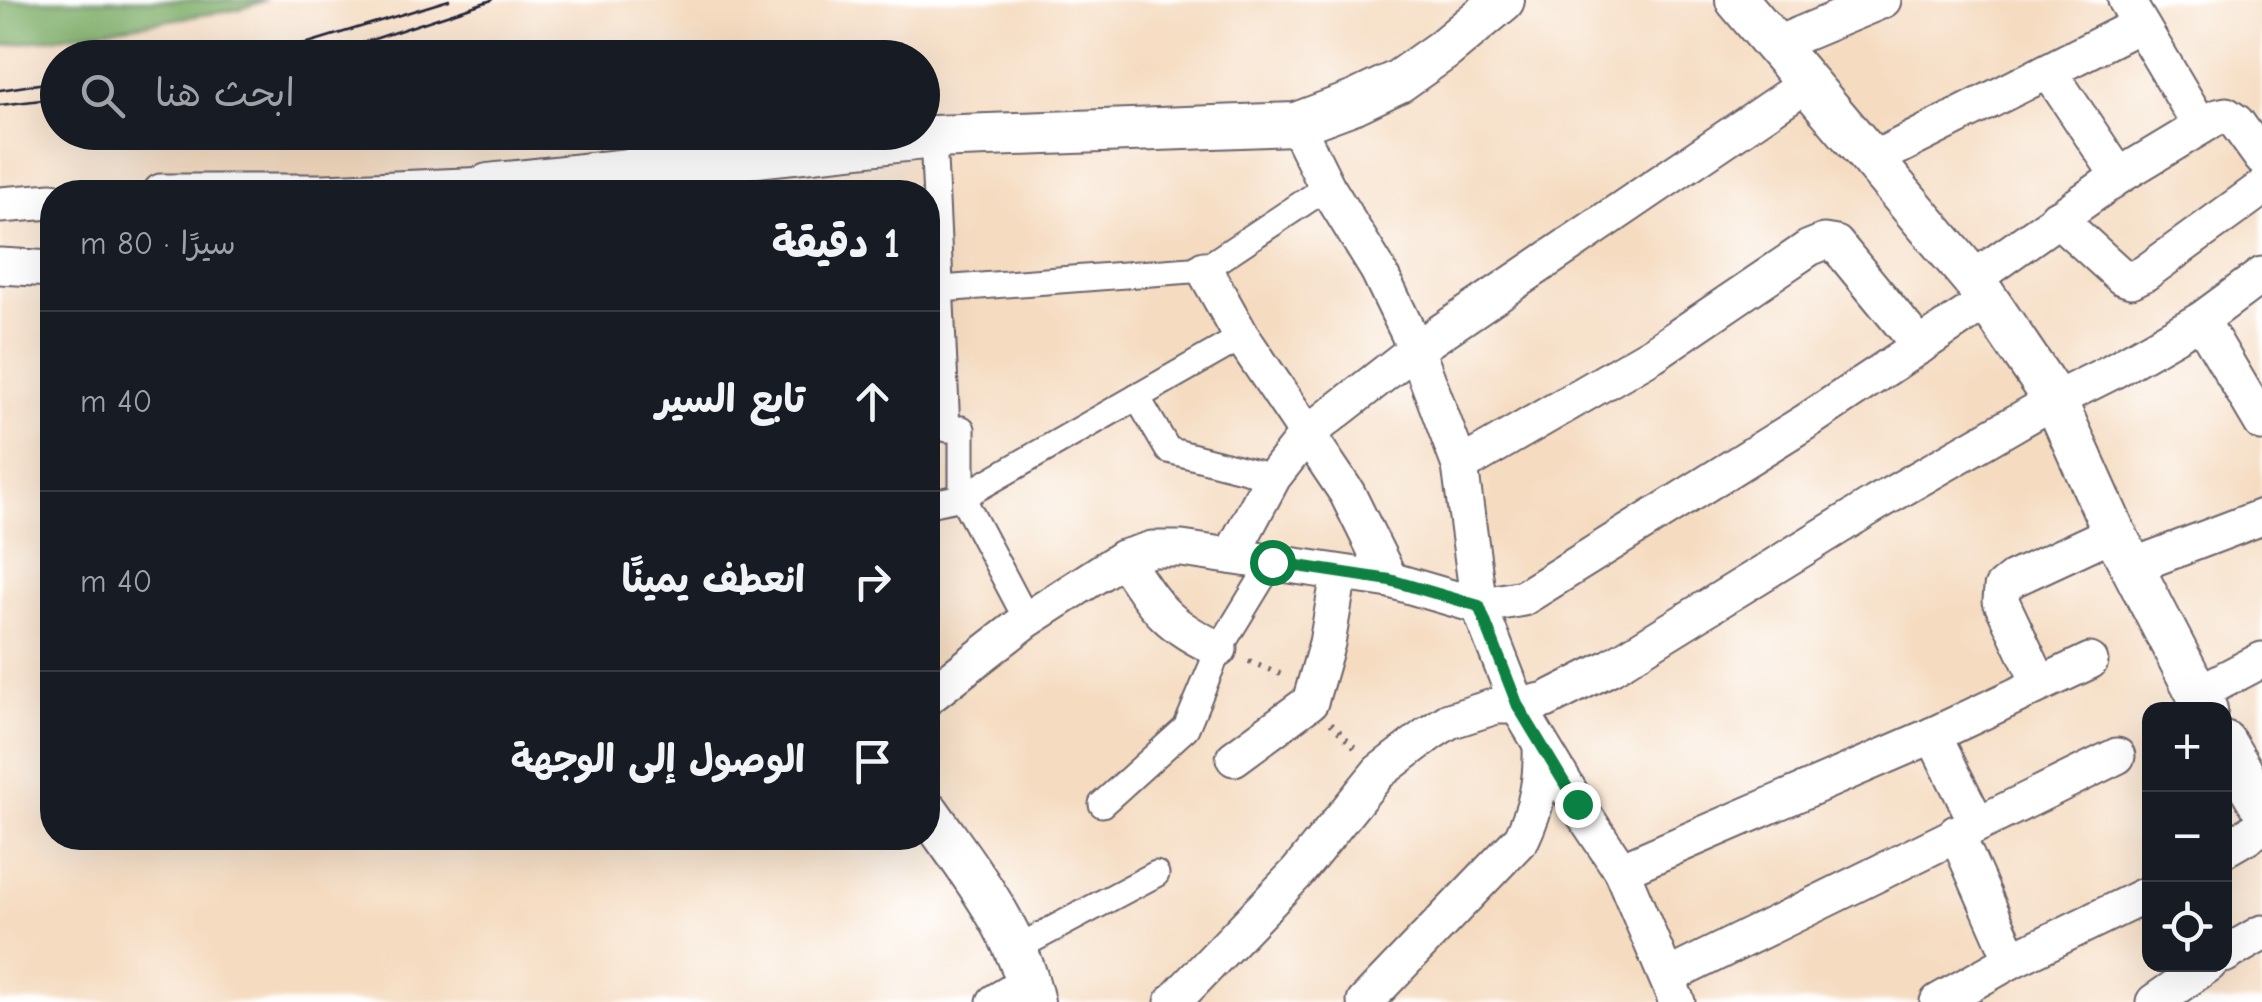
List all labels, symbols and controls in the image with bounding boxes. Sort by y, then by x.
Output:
search box [40,40,940,150]
icon: search [75,68,130,123]
text: ابحث هنا [155,72,295,116]
text: 1 دقيقة [772,219,900,268]
text: سيرًا · 80 m [80,225,236,262]
icon: ahead [845,374,900,429]
text: تابع السير [656,378,805,422]
text: 40 m [80,383,152,420]
route start [1250,540,1296,586]
icon: right [845,554,900,609]
text: انعطف يمينًا [622,558,805,602]
text: 40 m [80,563,152,600]
map controls [2142,702,2232,972]
button: + [2142,702,2232,792]
icon: arrive [845,734,900,789]
text: الوصول إلى الوجهة [511,738,805,782]
route end [1555,782,1601,828]
button: − [2142,792,2232,882]
button: locate [2142,882,2232,972]

